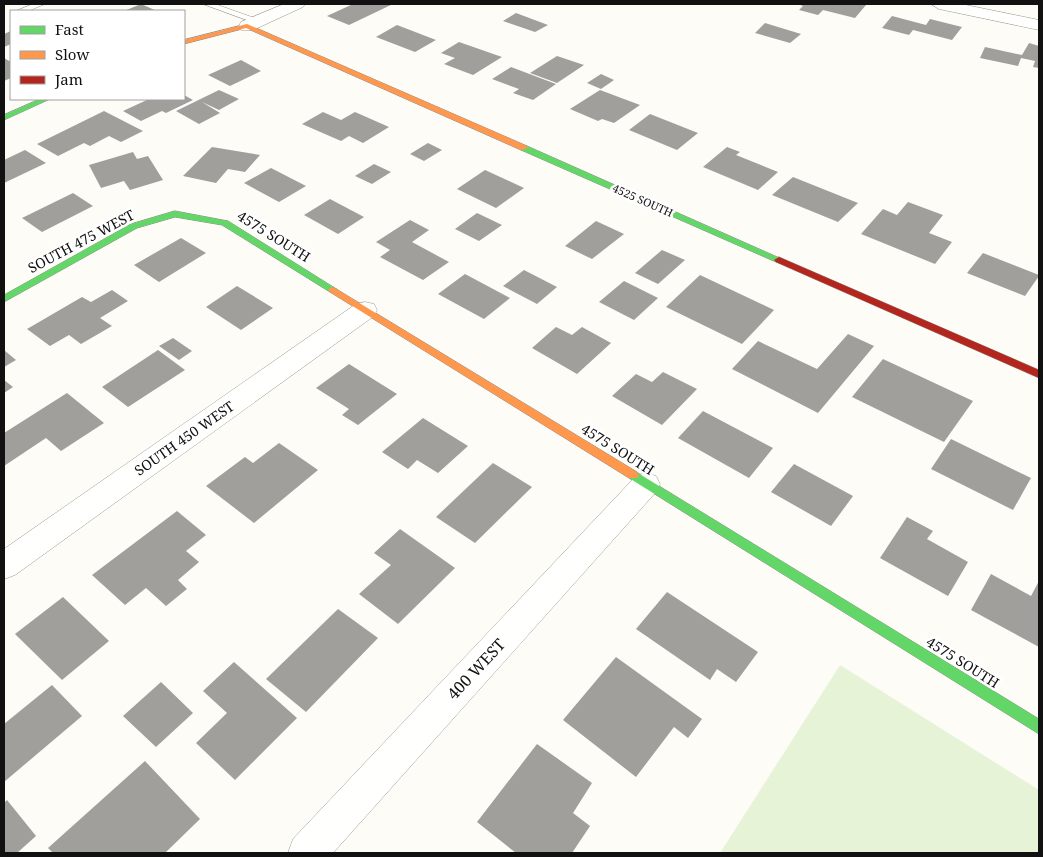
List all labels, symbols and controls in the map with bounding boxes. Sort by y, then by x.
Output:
legend [10,10,185,100]
text: Fast [55,19,84,39]
text: Slow [55,44,89,64]
text: Jam [54,69,83,89]
street label: 4525 SOUTH [610,180,676,220]
street label: SOUTH 475 WEST [25,205,138,277]
street label: 4575 SOUTH [234,206,314,266]
street label: SOUTH 450 WEST [130,396,238,480]
street label: 4575 SOUTH [578,419,658,479]
street label: 4575 SOUTH [923,632,1003,692]
street label: 400 WEST [442,634,510,704]

